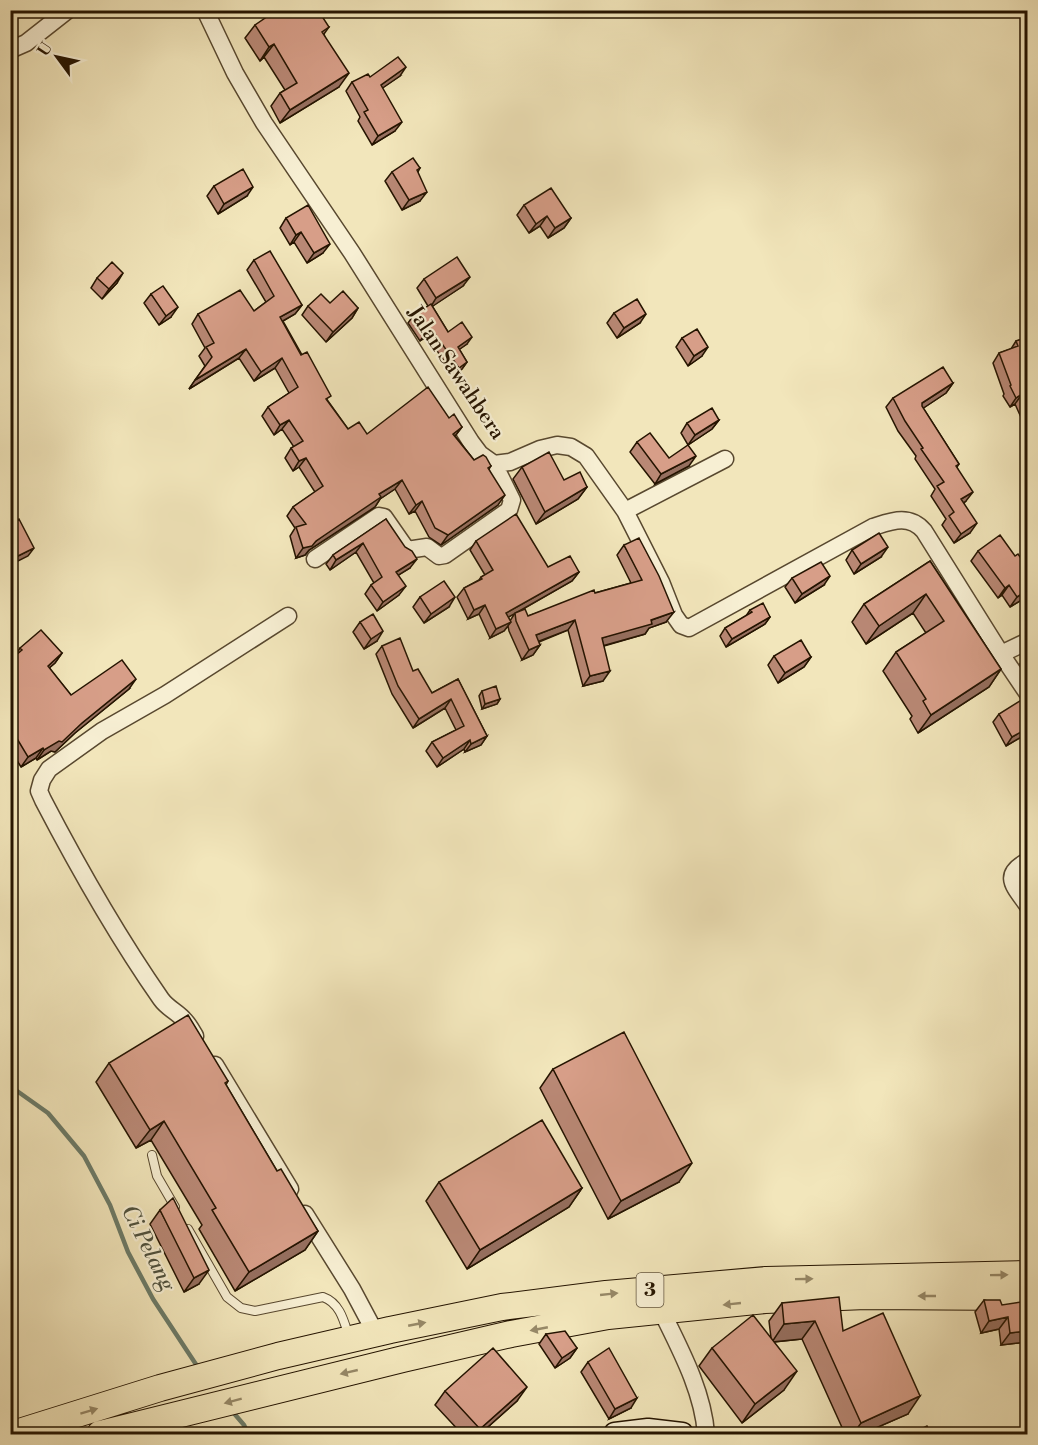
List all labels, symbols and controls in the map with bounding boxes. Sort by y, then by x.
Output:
north arrow [27,27,87,87]
text: U [33,38,57,60]
street label: Jalan Sawahbera [401,300,511,445]
water label: Ci Pelang [115,1201,182,1297]
one-way arrow [989,1270,1008,1280]
road number: 3 [636,1273,664,1307]
one-way arrow [794,1274,813,1283]
one-way arrow [600,1289,619,1299]
one-way arrow [918,1291,937,1301]
one-way arrow [723,1299,742,1309]
one-way arrow [408,1319,427,1328]
one-way arrow [529,1325,548,1334]
one-way arrow [340,1367,358,1377]
one-way arrow [224,1397,242,1406]
one-way arrow [80,1406,98,1415]

